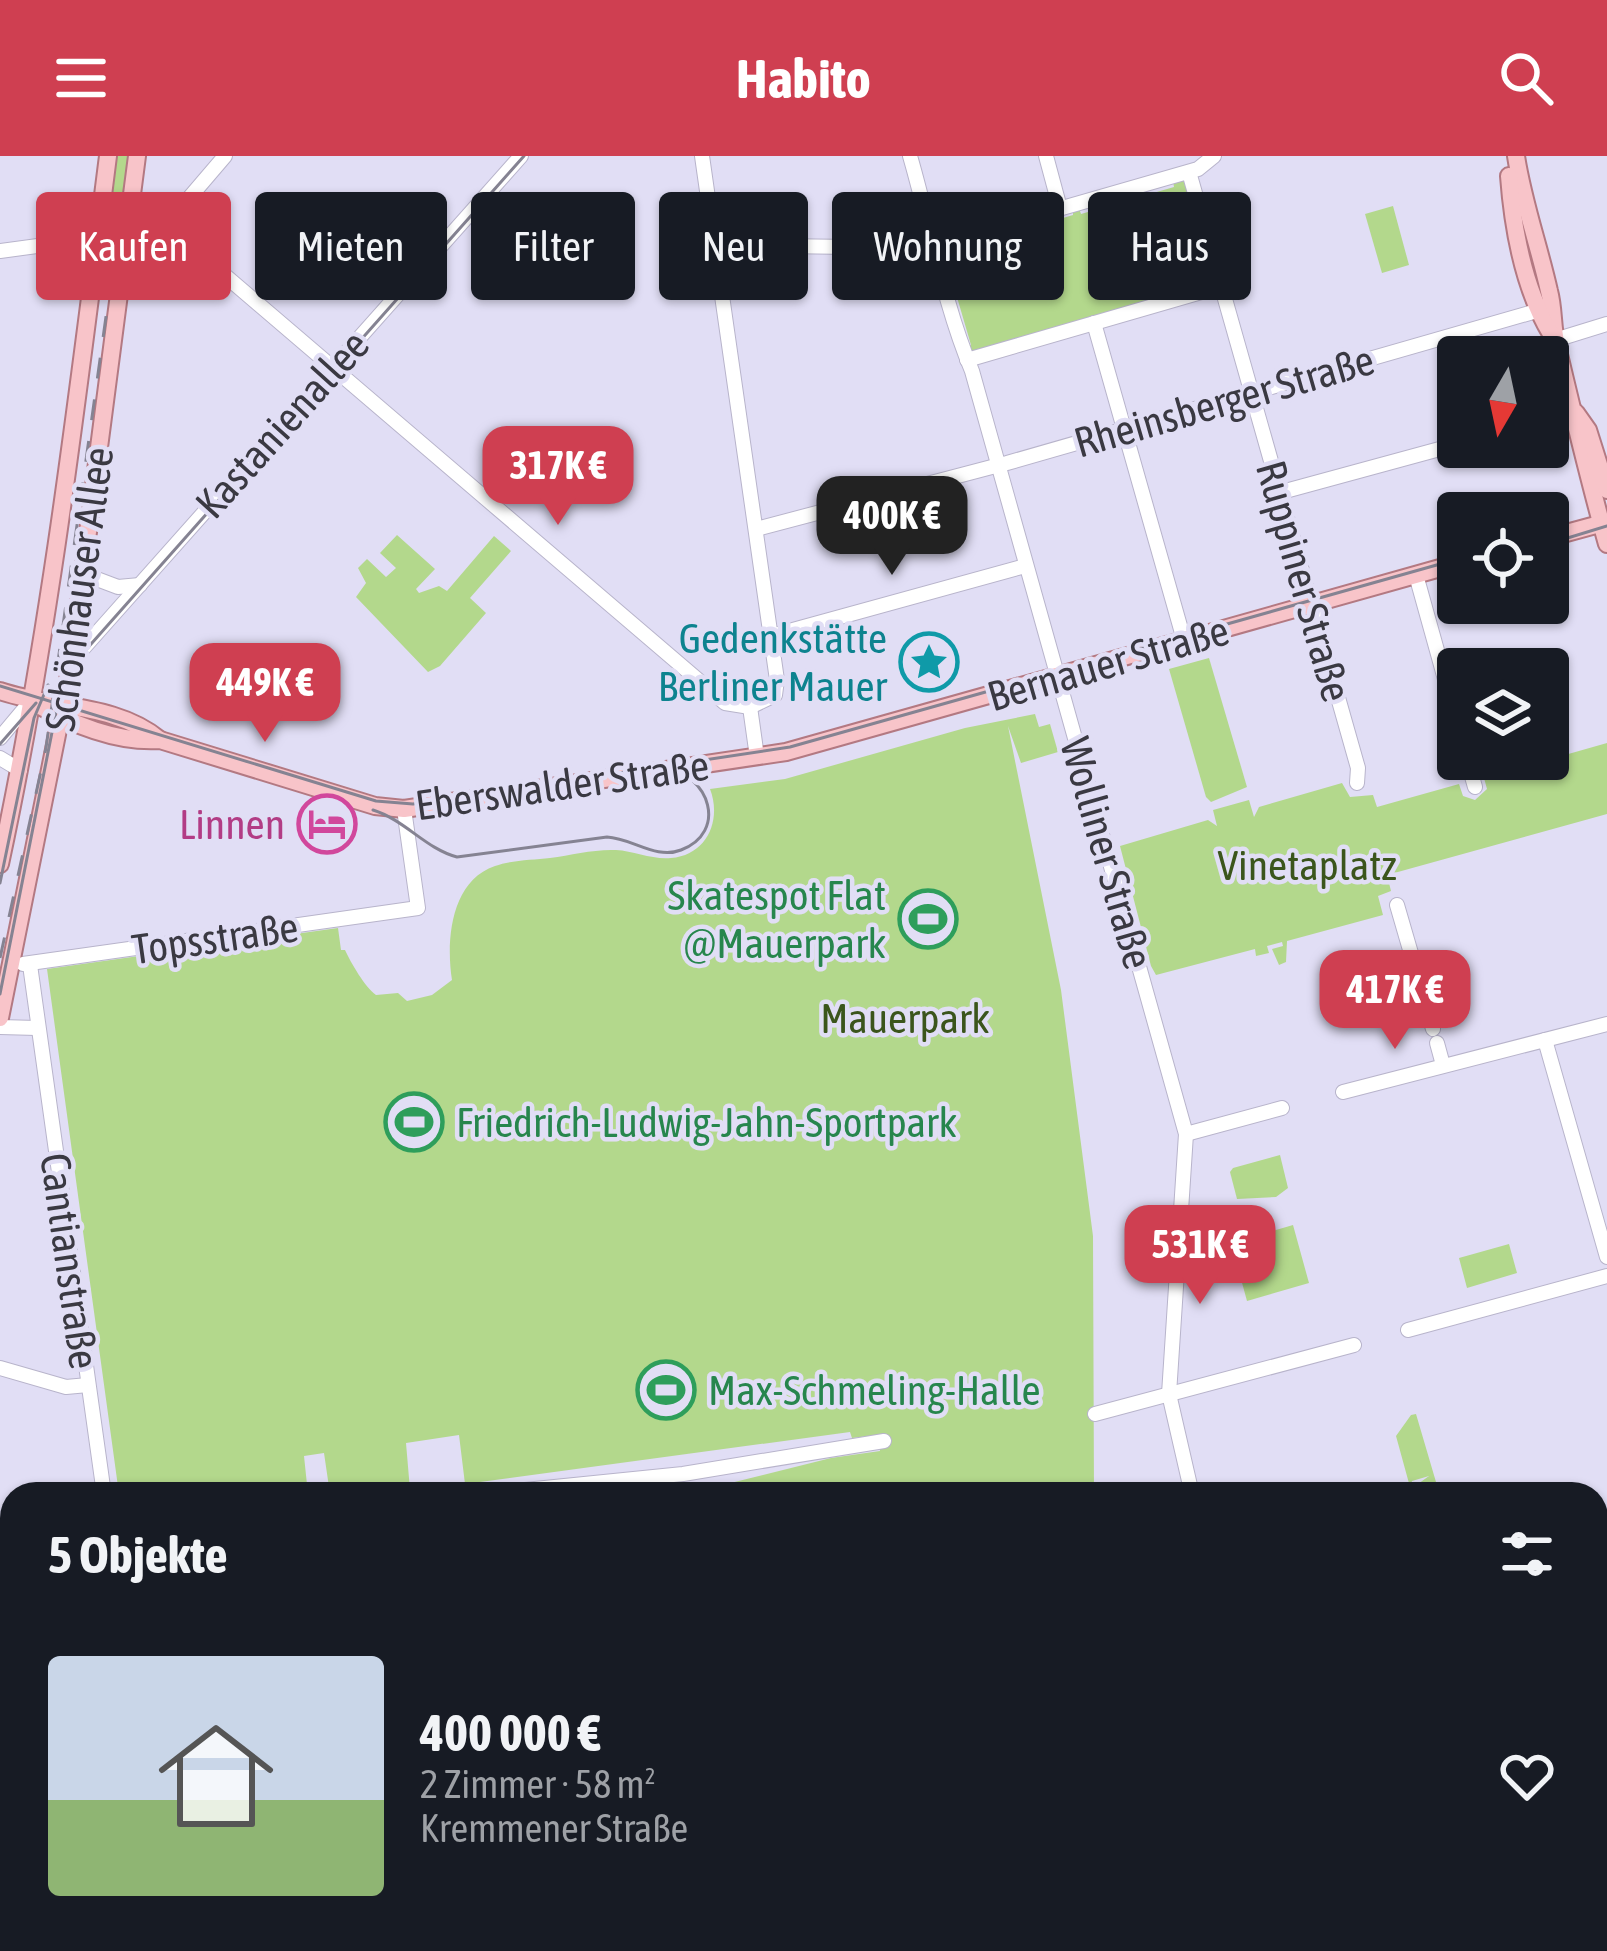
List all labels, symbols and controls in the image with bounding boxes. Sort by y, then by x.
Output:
icon: menu [48,45,114,111]
icon: search [1493,45,1559,111]
text: Habito [736,48,871,109]
chip: Kaufen [36,192,231,300]
chip: Mieten [255,192,447,300]
chip: Filter [471,192,635,300]
chip: Neu [659,192,808,300]
chip: Wohnung [832,192,1064,300]
chip: Haus [1088,192,1251,300]
street label: Kastanienallee [186,321,378,527]
street label: Rheinsberger Straße [1069,335,1379,467]
north arrow [1437,336,1569,468]
map controls [1437,336,1569,780]
pin: 317K € [460,426,656,528]
text: 317K € [510,443,607,487]
street label: Schönhauser Allee [35,444,123,734]
street label: Ruppiner Straße [1247,455,1361,707]
pin: 400K € [794,476,990,578]
button: locate [1437,492,1569,624]
text: 400K € [844,493,941,537]
street label: Bernauer Straße [982,606,1234,720]
place label: Gedenkstätte Berliner Mauer [658,614,888,710]
place icon: Gedenkstätte Berliner Mauer [898,631,960,693]
pin: 449K € [167,643,363,745]
button: layers [1437,648,1569,780]
text: 449K € [217,660,314,704]
street label: Wolliner Straße [1051,732,1163,974]
street label: Eberswalder Straße [412,741,712,829]
hotel icon: Linnen [296,793,358,855]
place label: Linnen [179,800,285,848]
park label: Vinetaplatz [1217,841,1397,889]
place label: Skatespot Flat @Mauerpark [668,871,886,967]
sports icon: Skatespot Flat @Mauerpark [897,888,959,950]
street label: Topsstraße [129,903,301,973]
pin: 417K € [1297,950,1493,1052]
text: 417K € [1347,967,1444,1011]
park label: Mauerpark [820,994,990,1042]
sports icon: Friedrich-Ludwig-Jahn-Sportpark [383,1091,445,1153]
place label: Friedrich-Ludwig-Jahn-Sportpark [456,1098,957,1146]
street label: Cantianstraße [31,1150,109,1372]
pin: 531K € [1102,1205,1298,1307]
text: 531K € [1152,1222,1249,1266]
sports icon: Max-Schmeling-Halle [635,1359,697,1421]
place label: Max-Schmeling-Halle [708,1366,1041,1414]
icon: filters [1494,1521,1560,1587]
text: 5 Objekte [48,1525,228,1584]
text: 400 000 € [420,1703,601,1762]
icon: home [144,1704,288,1848]
icon: heart [1494,1743,1560,1809]
text: 2 Zimmer · 58 m² [420,1762,656,1806]
text: Kremmener Straße [420,1806,688,1850]

